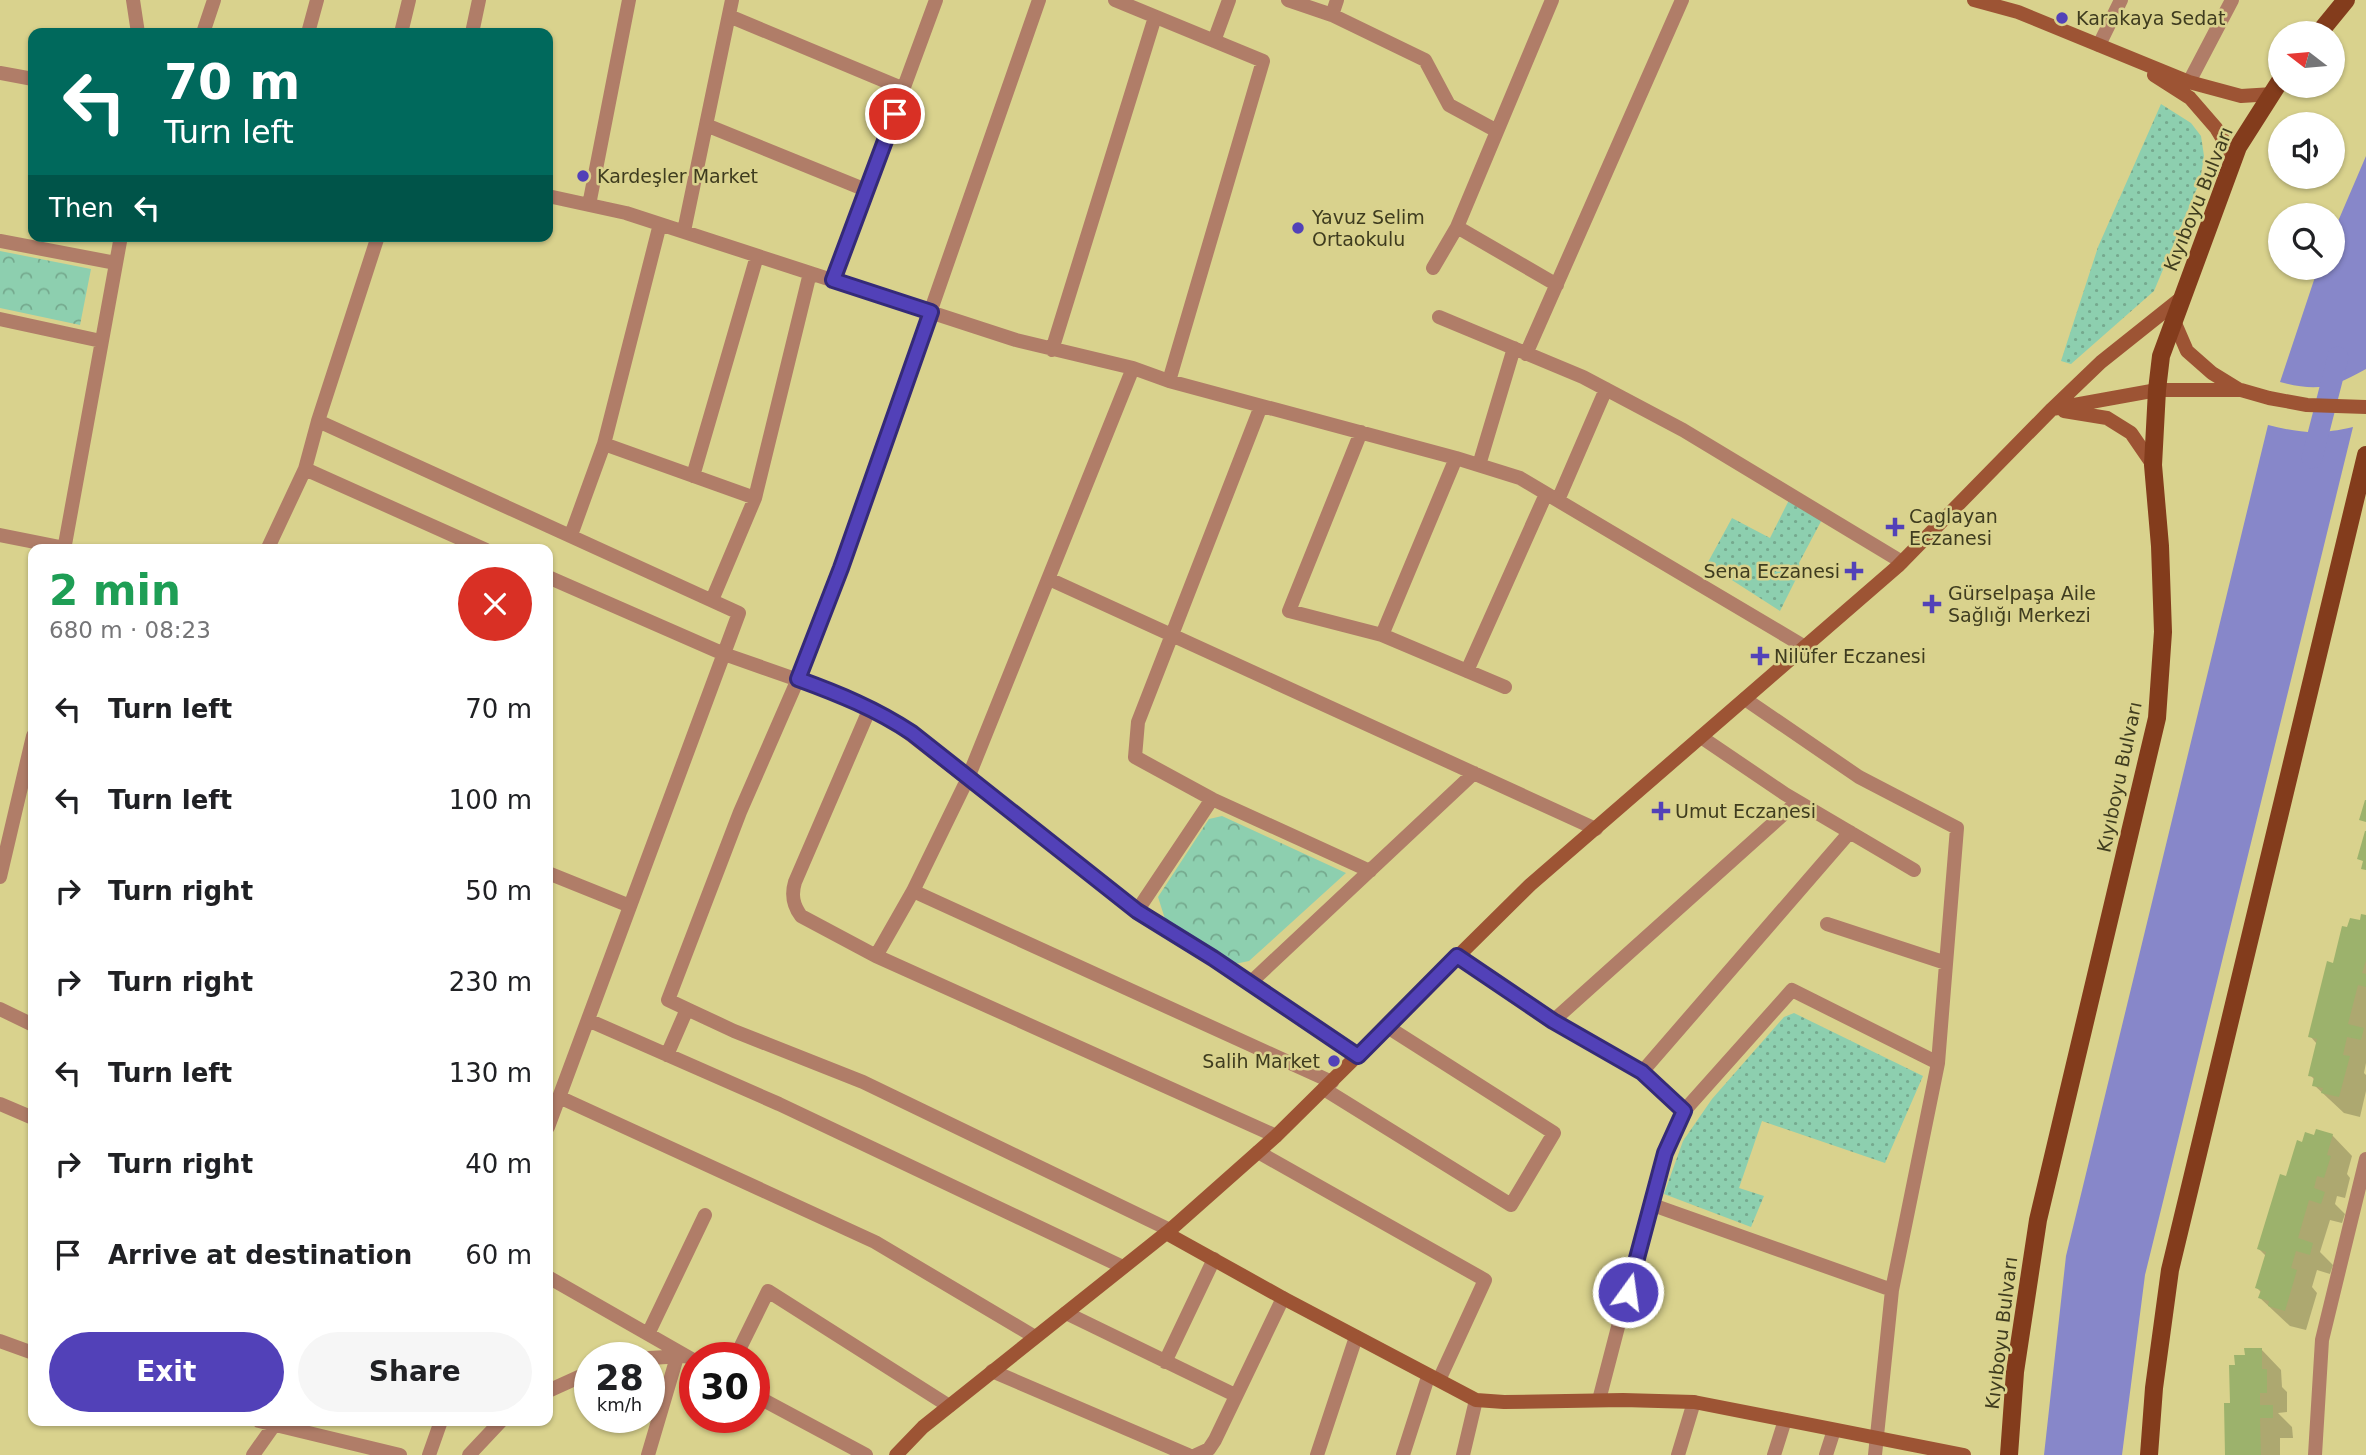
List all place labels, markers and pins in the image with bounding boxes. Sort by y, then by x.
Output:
place label: Karakaya Sedat [2076,7,2225,29]
marker: Karakaya Sedat [2054,10,2070,26]
pin [865,84,925,144]
place label: Kardeşler Market [597,165,758,187]
marker: Kardeşler Market [575,168,591,184]
place label: Yavuz Selim Ortaokulu [1311,206,1425,250]
marker: Yavuz Selim Ortaokulu [1290,220,1306,236]
place label: Caglayan Eczanesi [1909,505,1998,549]
marker: Caglayan Eczanesi [1887,519,1903,535]
place label: Sena Eczanesi [1704,560,1840,582]
marker: Sena Eczanesi [1846,563,1862,579]
place label: Gürselpaşa Aile Sağlığı Merkezi [1948,582,2096,626]
marker: Gürselpaşa Aile Sağlığı Merkezi [1922,594,1942,614]
place label: Nilüfer Eczanesi [1774,645,1926,667]
marker: Nilüfer Eczanesi [1752,648,1768,664]
place label: Umut Eczanesi [1675,800,1816,822]
marker: Umut Eczanesi [1653,803,1669,819]
place label: Salih Market [1202,1050,1320,1072]
marker: Salih Market [1326,1053,1342,1069]

